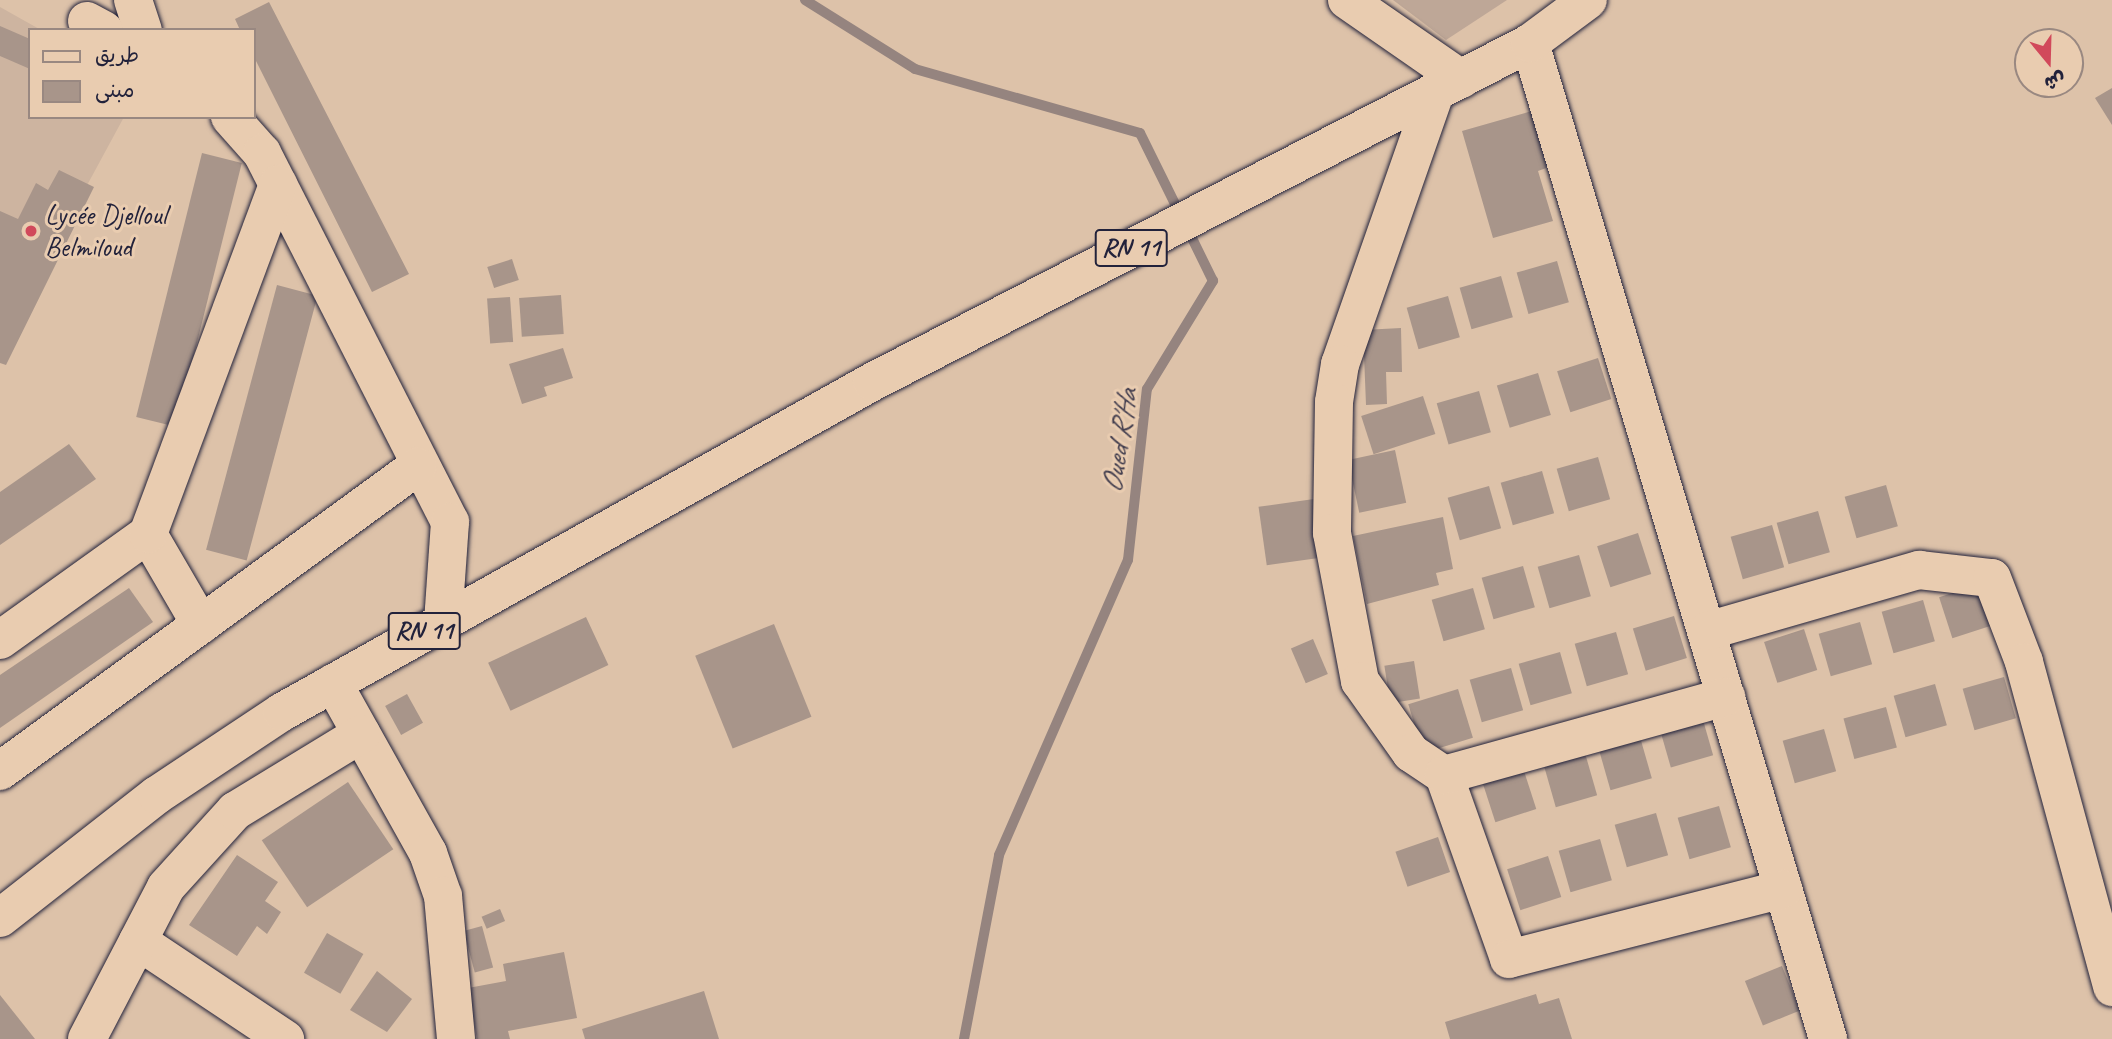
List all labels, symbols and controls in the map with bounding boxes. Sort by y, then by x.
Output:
legend [28,28,256,119]
north arrow [2014,28,2084,98]
text: طريق [95,42,139,68]
text: ش [2041,66,2069,96]
text: مبنى [95,77,134,103]
place label: Lycée Djelloul Belmiloud [45,198,166,264]
marker: Lycée Djelloul Belmiloud [23,223,39,239]
road number: RN 11 [1094,226,1168,270]
water label: Oued R'Ha [1093,387,1145,495]
road number: RN 11 [387,608,461,653]

